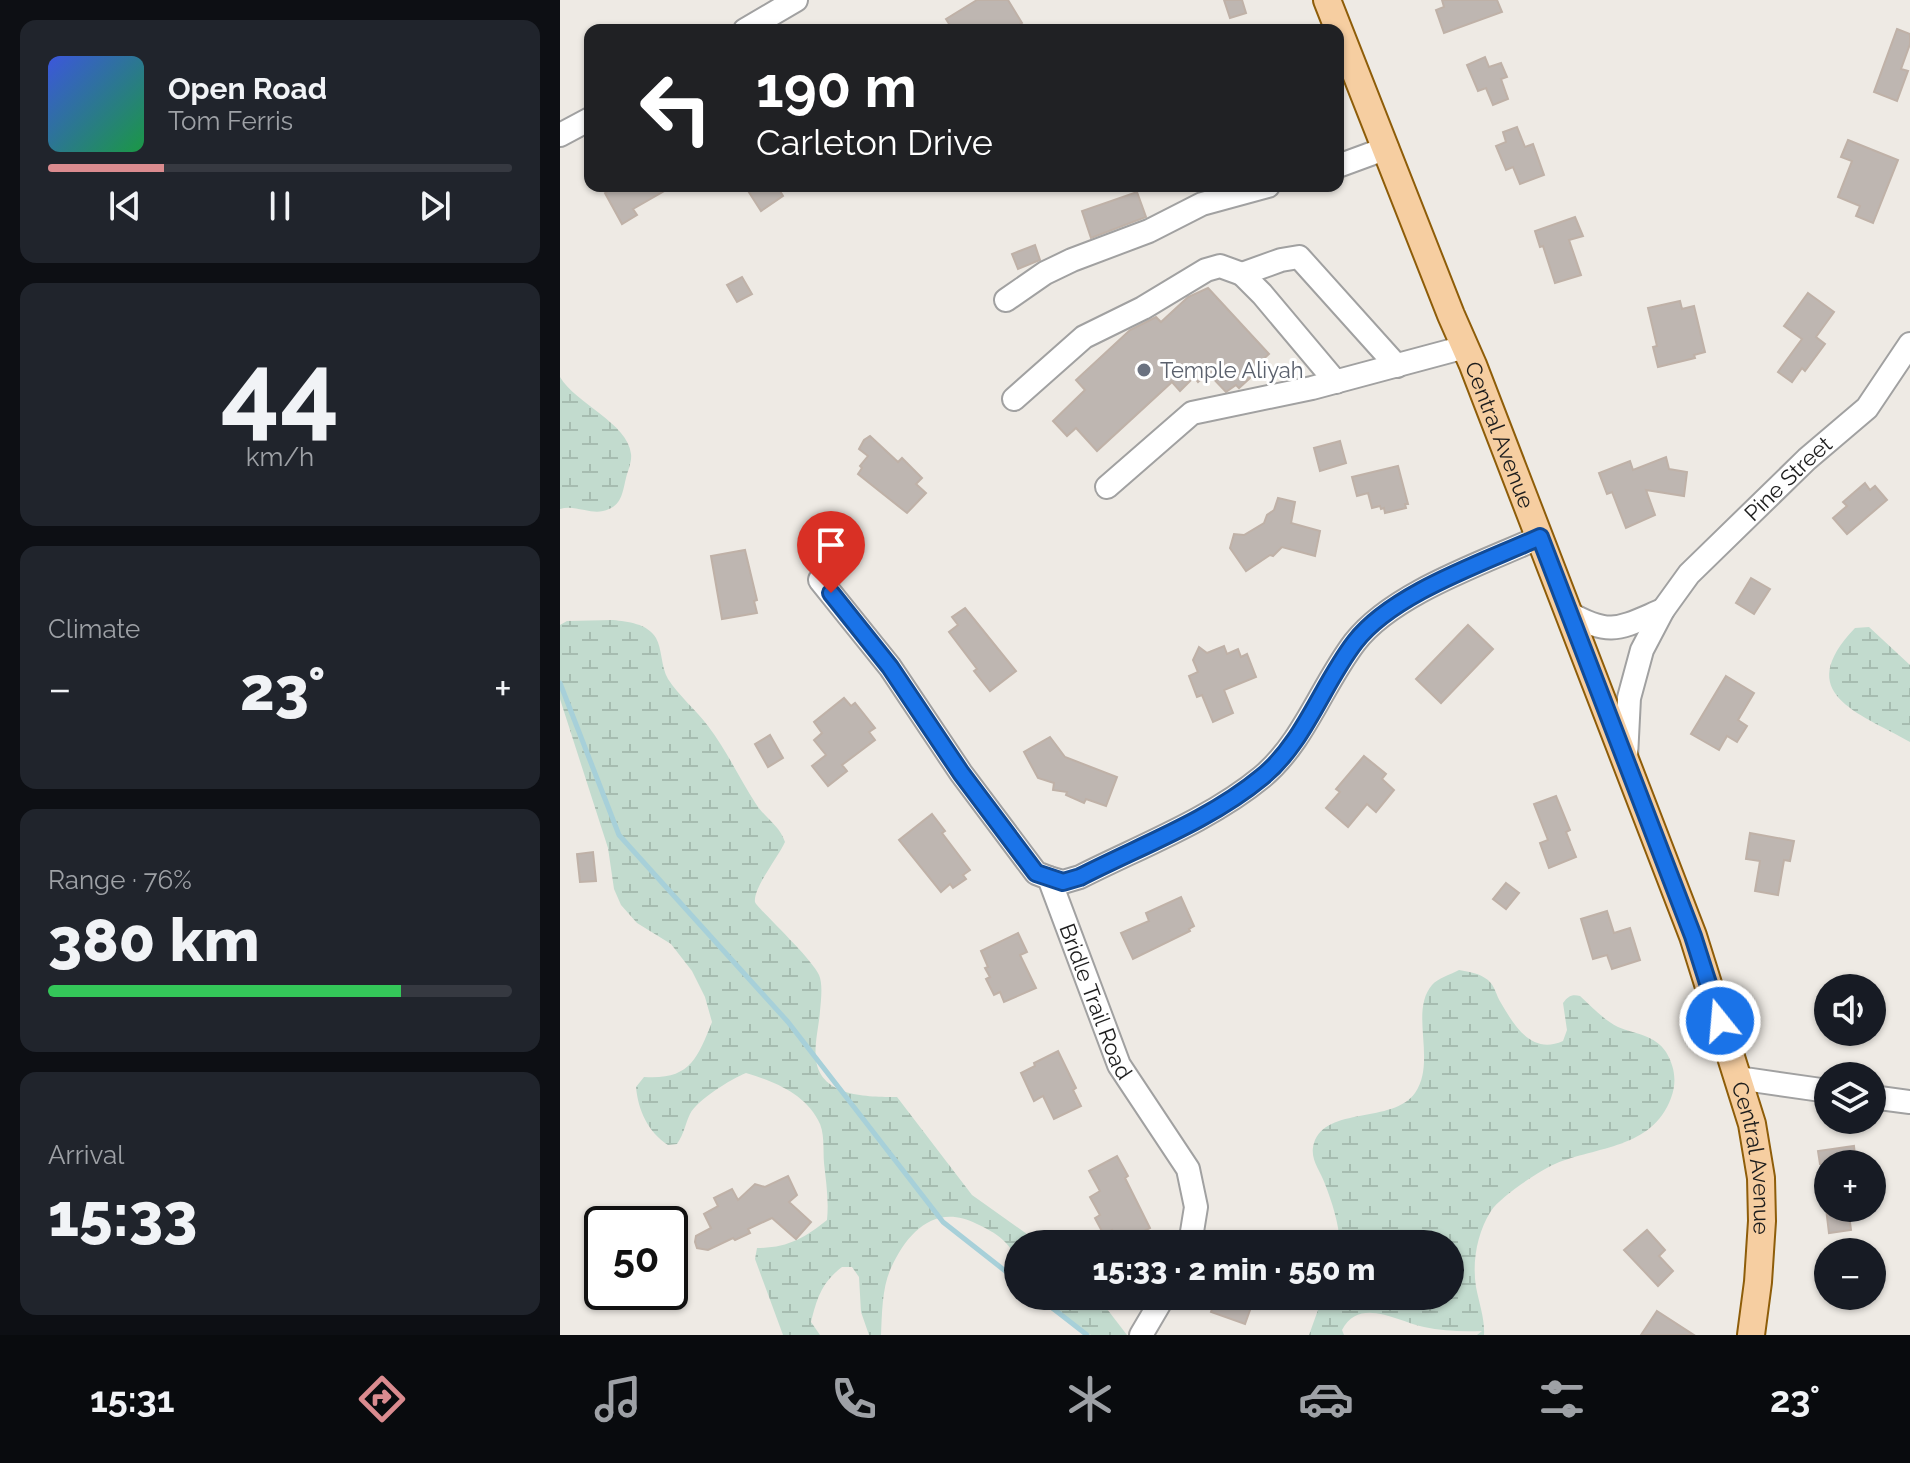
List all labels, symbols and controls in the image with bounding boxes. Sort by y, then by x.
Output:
text: 190 m [756,54,917,120]
icon: left [624,56,728,160]
text: Open Road [168,71,327,106]
text: Tom Ferris [168,106,293,136]
text: Carleton Drive [756,121,993,163]
icon: previous [103,184,147,228]
icon: pause [258,184,302,228]
icon: next [413,184,457,228]
text: 44 [221,329,339,451]
place label: Temple Aliyah [1160,357,1304,383]
street label: Central Avenue [1460,358,1540,512]
marker: Temple Aliyah [1135,361,1153,379]
street label: Pine Street [1739,430,1837,526]
text: km/h [246,442,314,472]
pin [797,511,865,593]
icon: arrive [809,523,853,567]
text: Climate [48,614,140,644]
text: 23° [240,654,326,724]
text: − [48,663,72,714]
text: + [494,663,512,714]
text: Range · 76% [48,865,192,895]
text: 380 km [48,905,260,975]
street label: Bridle Trail Road [1054,920,1138,1084]
map controls [1814,974,1886,1310]
button: sound [1814,974,1886,1046]
position arrow [1678,979,1762,1063]
button: layers [1814,1062,1886,1134]
street label: Central Avenue [1726,1078,1775,1236]
text: Arrival [48,1140,124,1170]
button: + [1814,1150,1886,1222]
text: 15:33 [48,1180,197,1250]
speed limit sign: 50 [584,1206,688,1310]
button: − [1814,1238,1886,1310]
text: 15:33 · 2 min · 550 m [1093,1252,1375,1287]
icon: directions [354,1371,410,1427]
icon: music [590,1371,646,1427]
icon: phone [826,1371,882,1427]
icon: climate [1062,1371,1118,1427]
icon: car [1298,1371,1354,1427]
icon: filters [1534,1371,1590,1427]
text: 15:31 [90,1378,174,1420]
text: 23° [1770,1378,1820,1420]

